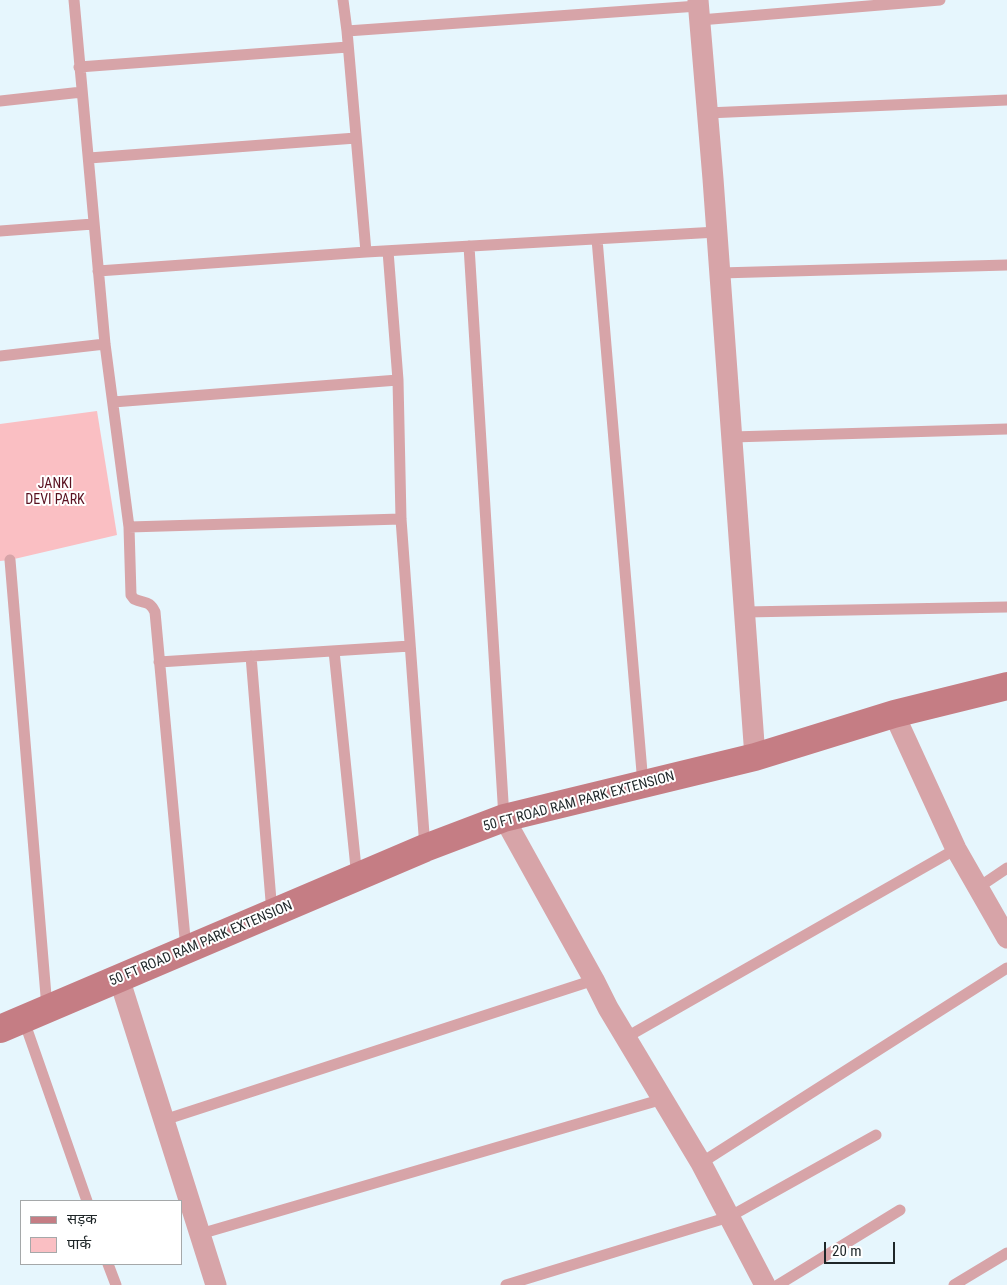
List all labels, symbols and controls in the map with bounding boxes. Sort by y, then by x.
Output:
park label: JANKI DEVI PARK [25,476,85,508]
street label: 50 FT ROAD RAM PARK EXTENSION [482,768,676,836]
street label: 50 FT ROAD RAM PARK EXTENSION [107,898,295,990]
legend [20,1200,182,1265]
text: सड़क [67,1210,97,1228]
scale bar [827,1232,898,1264]
text: पार्क [67,1235,91,1253]
text: 20 m [832,1242,862,1260]

